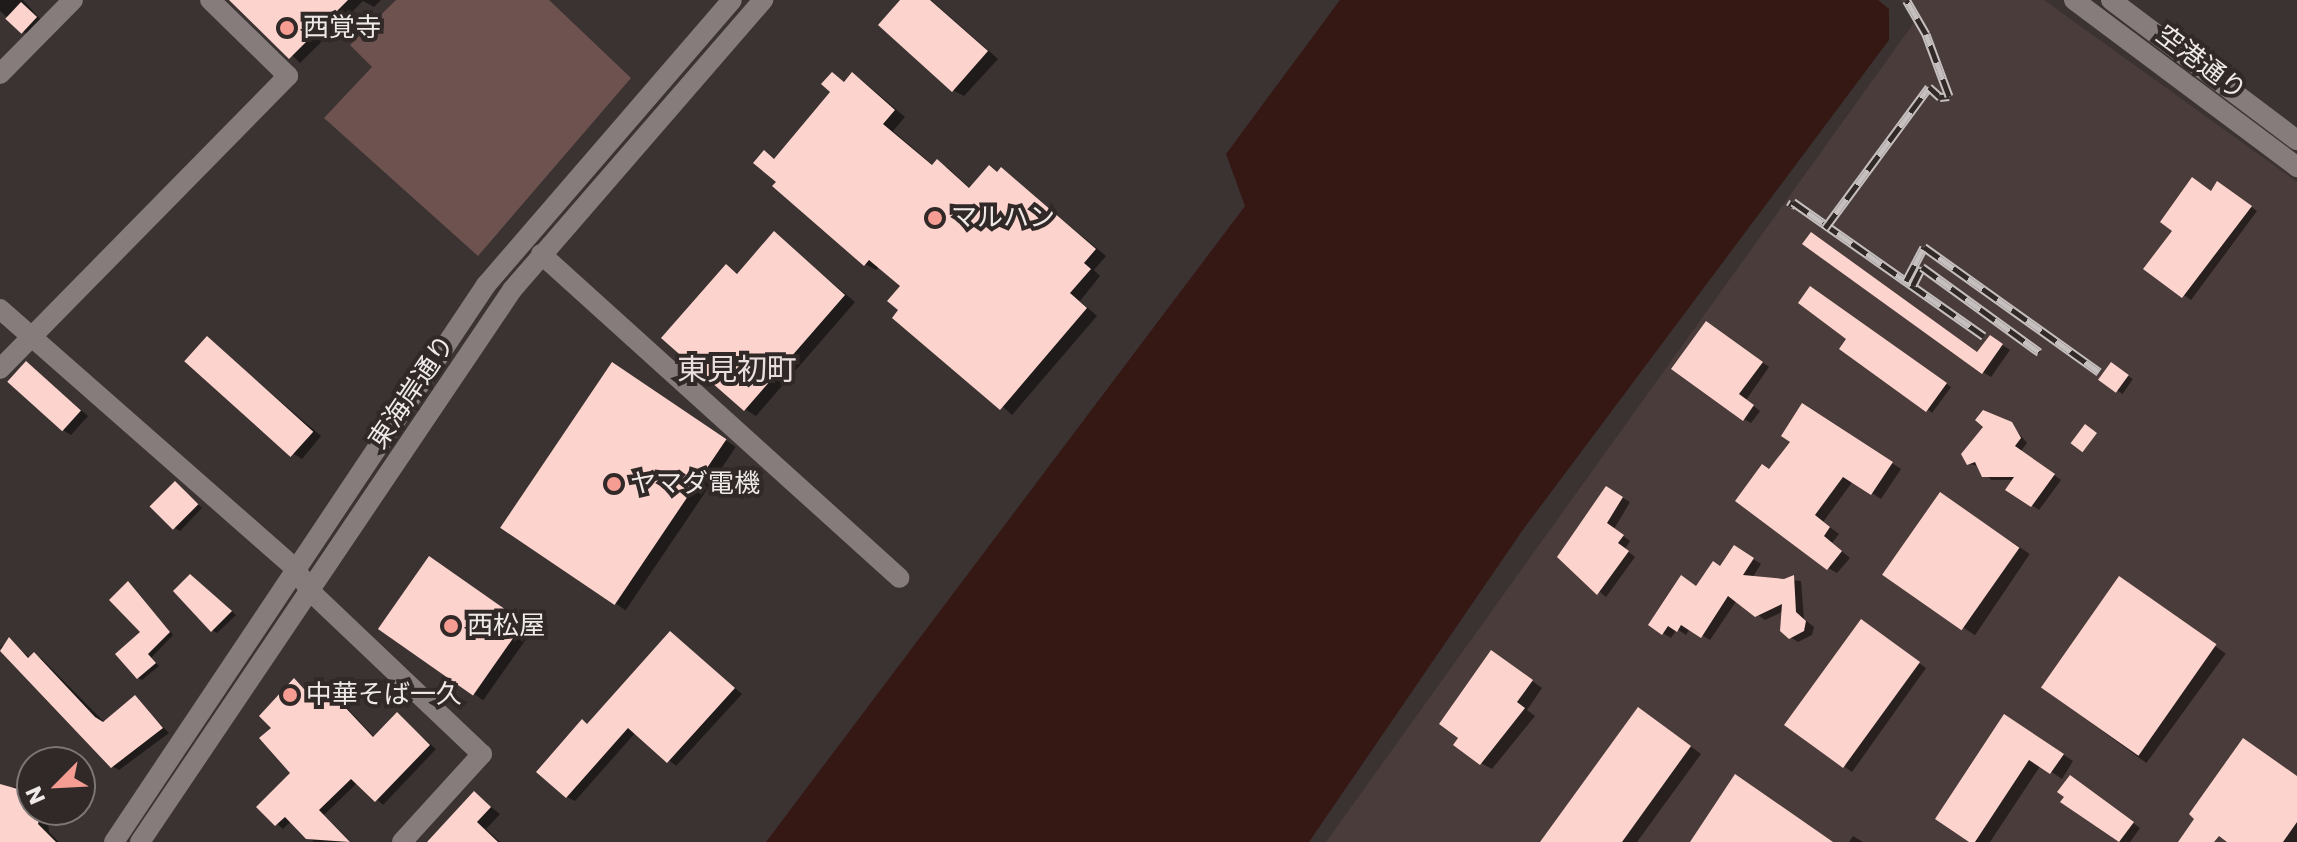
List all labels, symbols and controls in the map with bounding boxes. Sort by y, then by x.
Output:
place label: 西覚寺 [303,12,381,44]
marker: 西覚寺 [278,19,296,37]
street label: 空港通り [2150,19,2252,107]
place label: マルハン [951,202,1055,234]
marker: マルハン [926,209,944,227]
street label: 東海岸通り [363,329,461,455]
district label: 東見初町 [677,352,797,388]
place label: ヤマダ電機 [630,468,760,500]
marker: ヤマダ電機 [605,475,623,493]
place label: 西松屋 [467,610,545,642]
marker: 西松屋 [442,617,460,635]
place label: 中華そば一久 [306,679,462,711]
marker: 中華そば一久 [281,686,299,704]
north arrow [16,746,96,826]
text: N [18,781,53,809]

